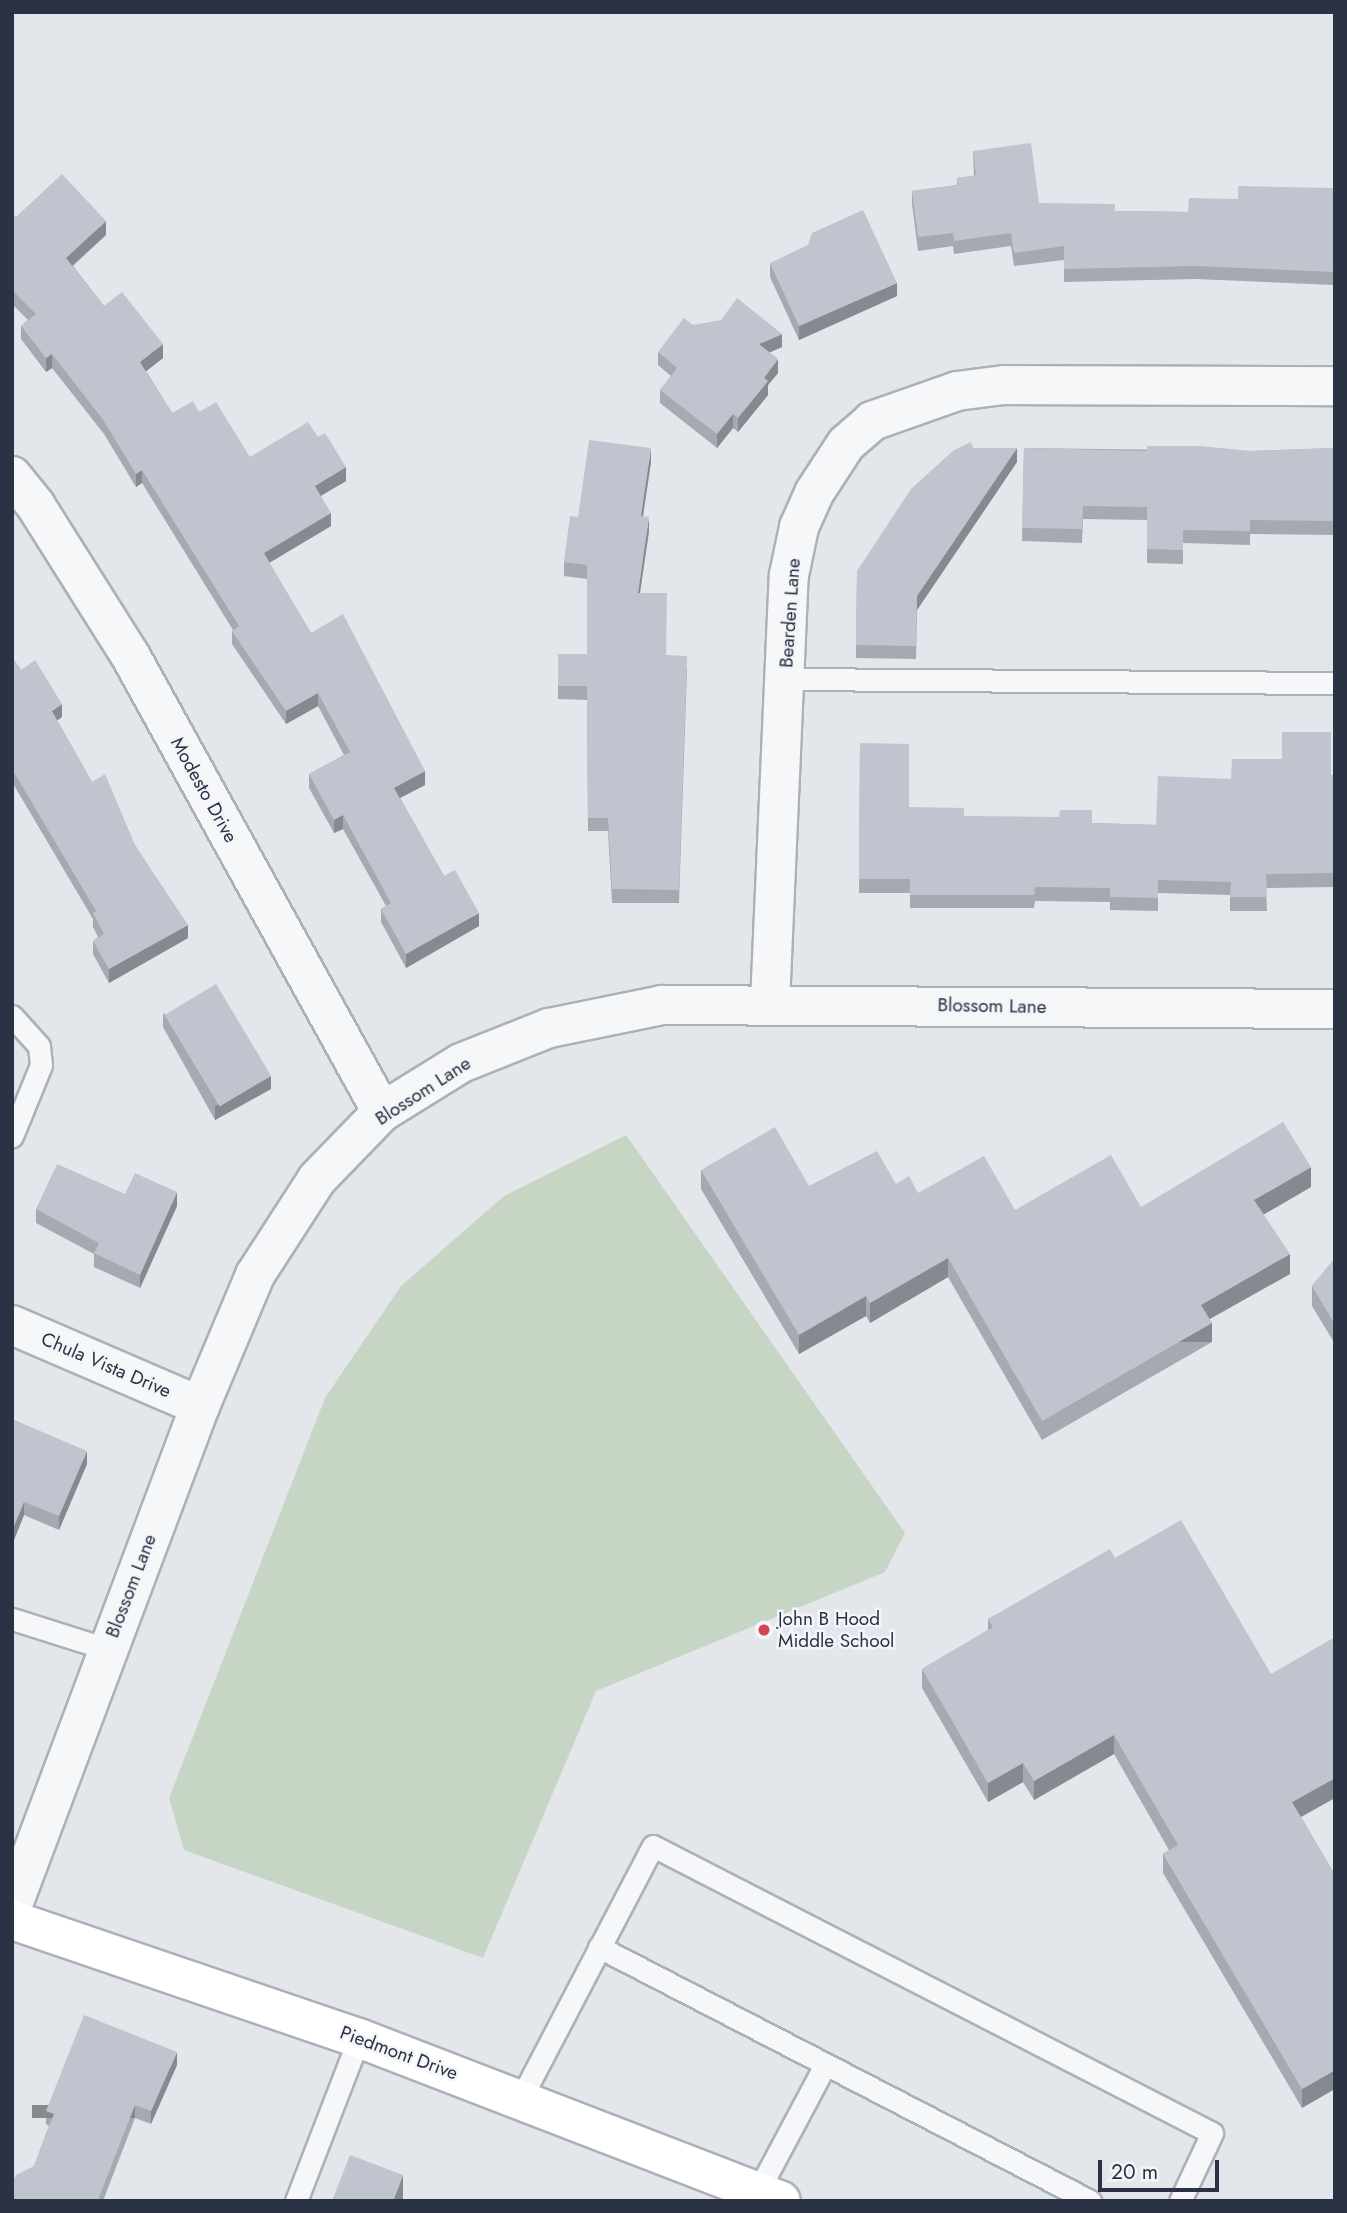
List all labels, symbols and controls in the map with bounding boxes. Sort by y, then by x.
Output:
street label: Bearden Lane [775,557,805,669]
street label: Modesto Drive [166,733,242,847]
street label: Blossom Lane [937,994,1047,1018]
street label: Blossom Lane [371,1052,475,1130]
street label: Chula Vista Drive [38,1327,174,1403]
street label: Blossom Lane [101,1531,161,1641]
place label: John B Hood Middle School [778,1608,894,1652]
marker: John B Hood Middle School [756,1622,772,1638]
street label: Piedmont Drive [337,2021,461,2085]
scale bar [1102,2146,1223,2190]
text: 20 m [1111,2157,1158,2187]

